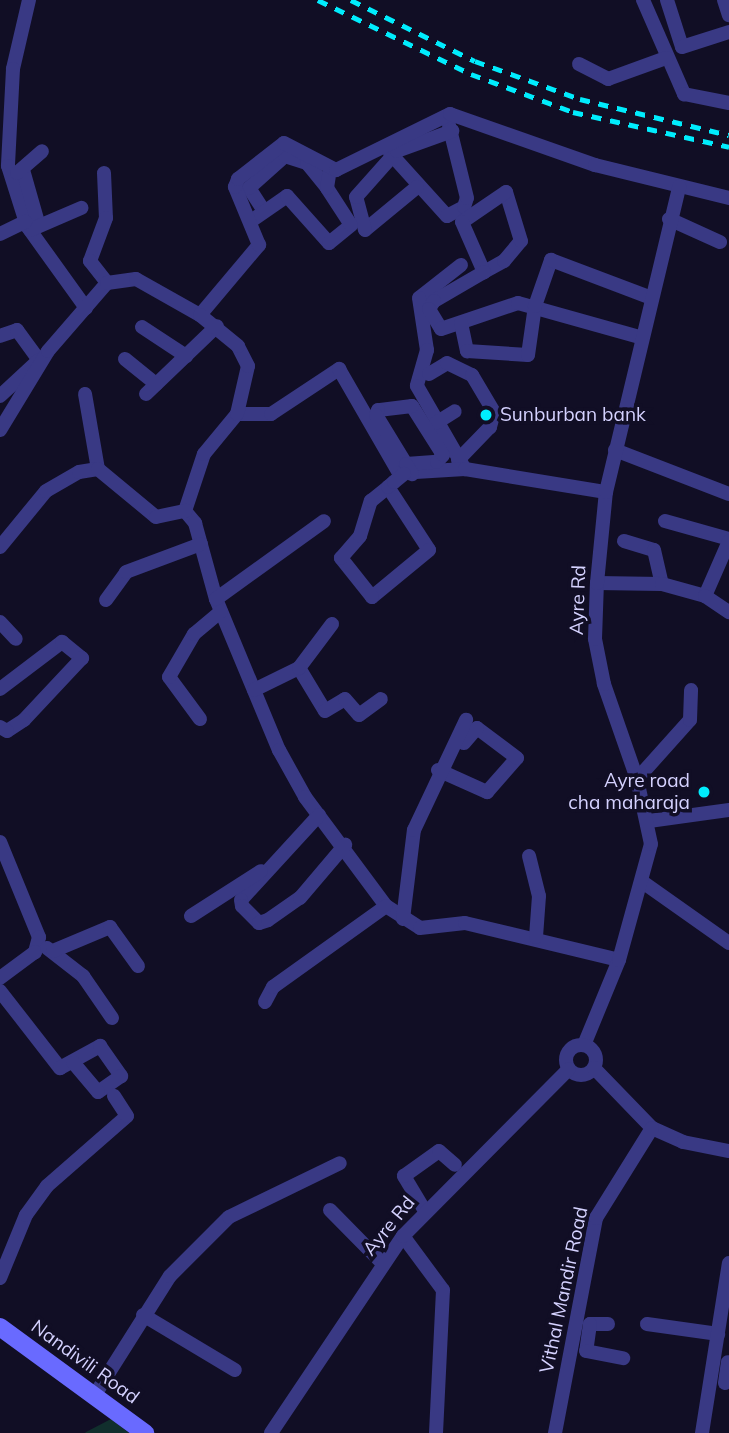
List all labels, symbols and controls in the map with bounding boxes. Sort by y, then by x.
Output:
place label: Sunburban bank [500,404,646,426]
marker: Sunburban bank [478,407,494,423]
street label: Ayre Rd [565,565,591,635]
place label: Ayre road cha maharaja [568,770,690,814]
marker: Ayre road cha maharaja [696,784,712,800]
street label: Ayre Rd [358,1192,420,1260]
street label: Vithal Mandir Road [535,1205,593,1375]
street label: Nandivili Road [27,1315,143,1409]

